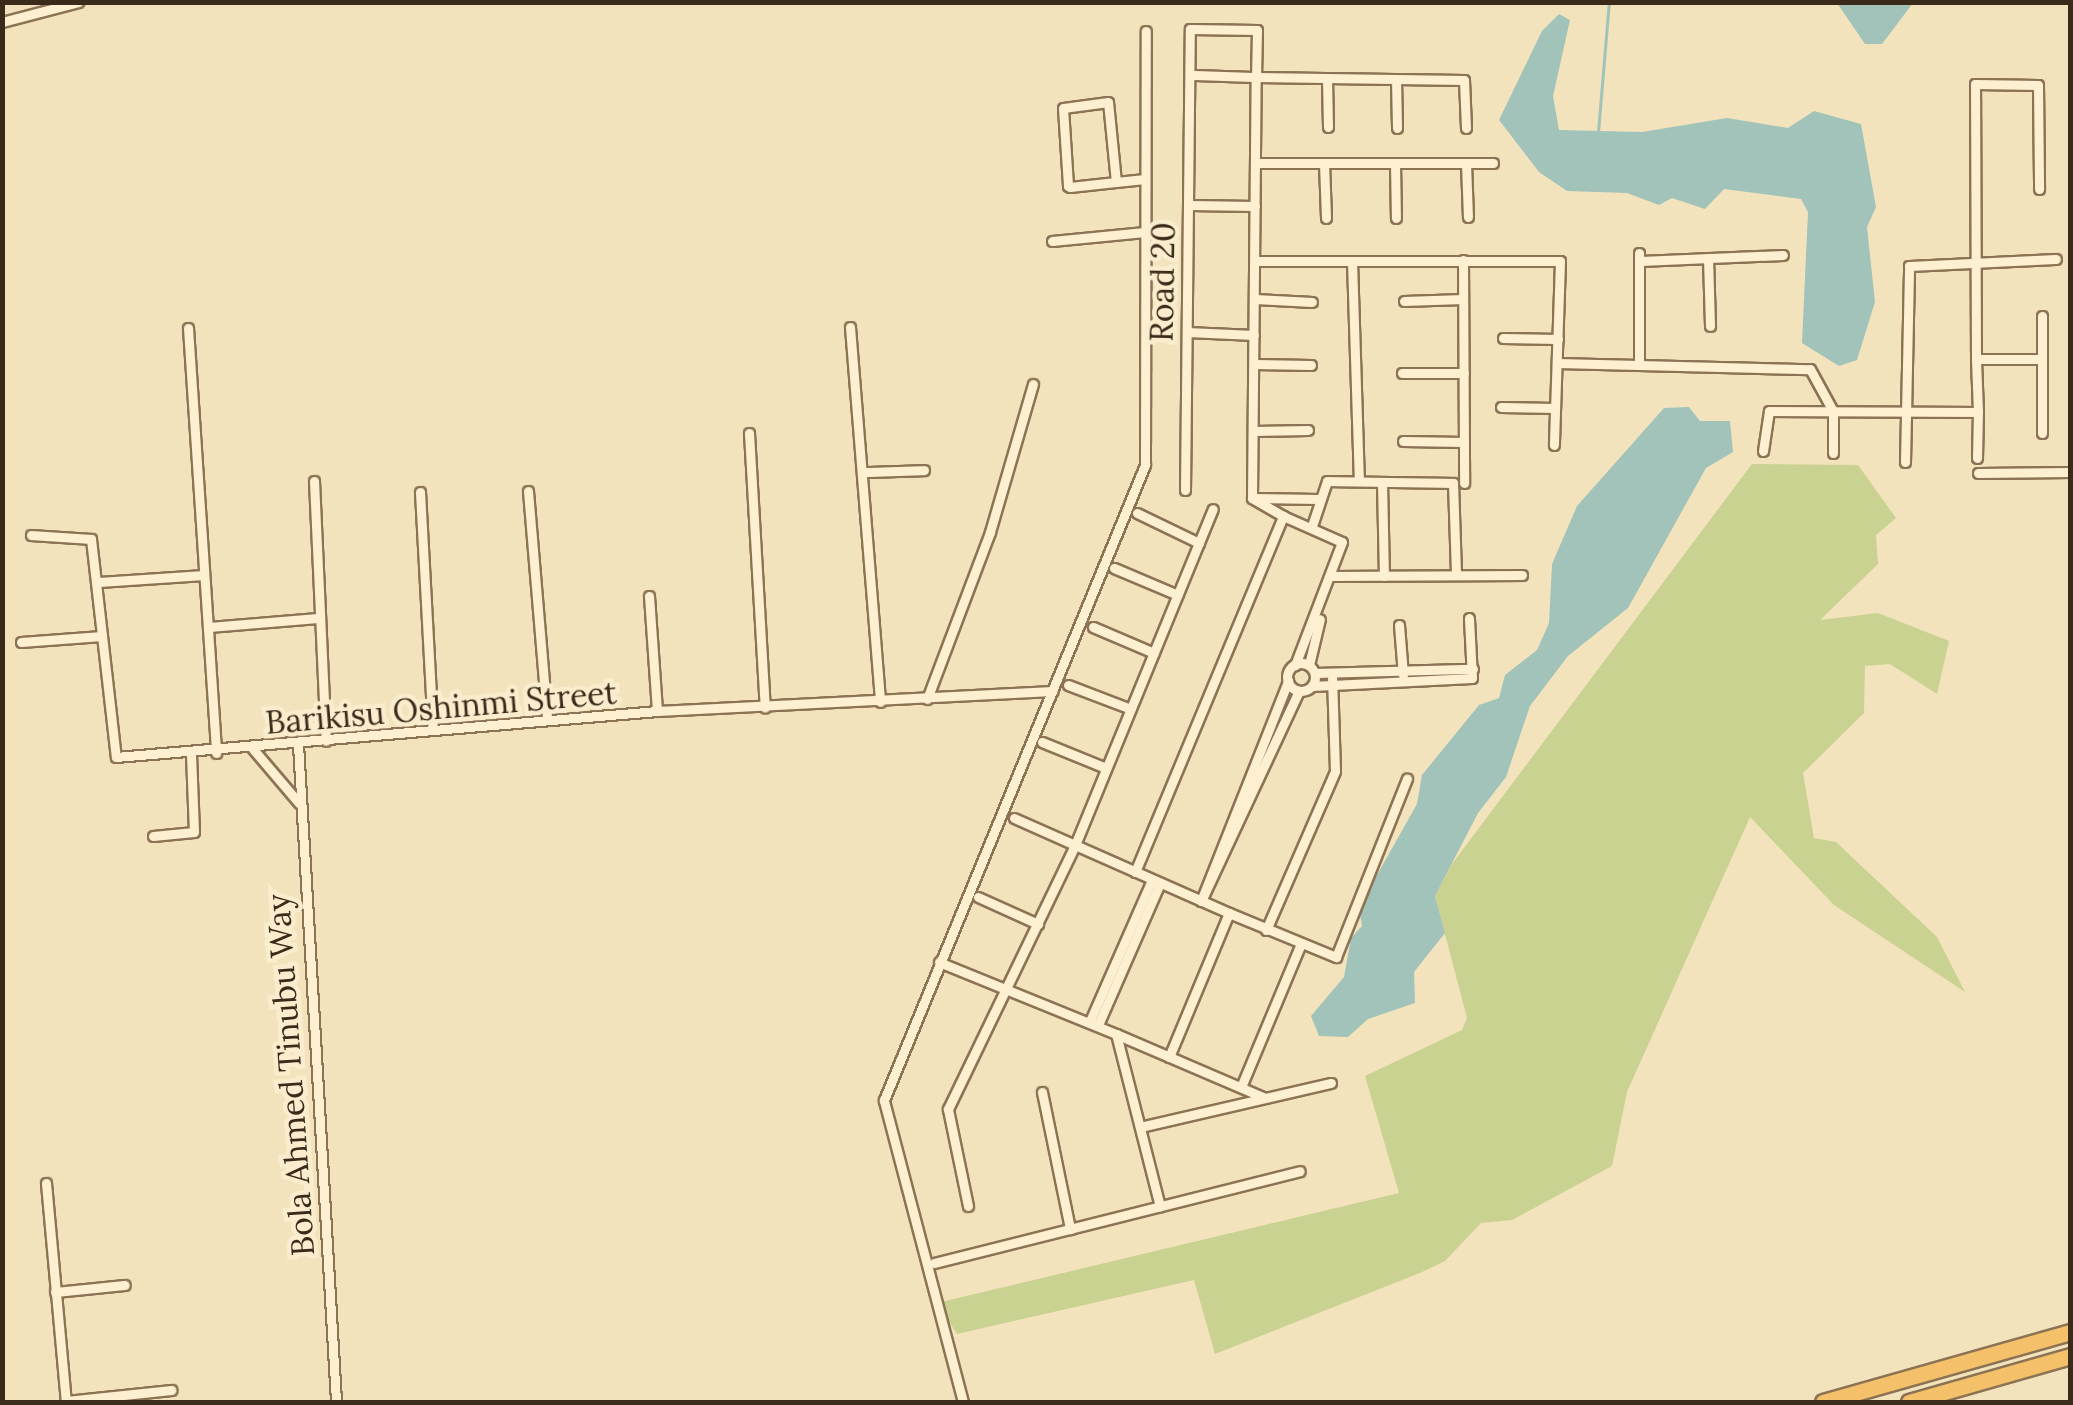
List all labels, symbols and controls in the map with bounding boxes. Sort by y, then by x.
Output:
street label: Road 20 [1143,222,1183,342]
street label: Barikisu Oshinmi Street [264,674,618,742]
street label: Bola Ahmed Tinubu Way [259,893,323,1257]

